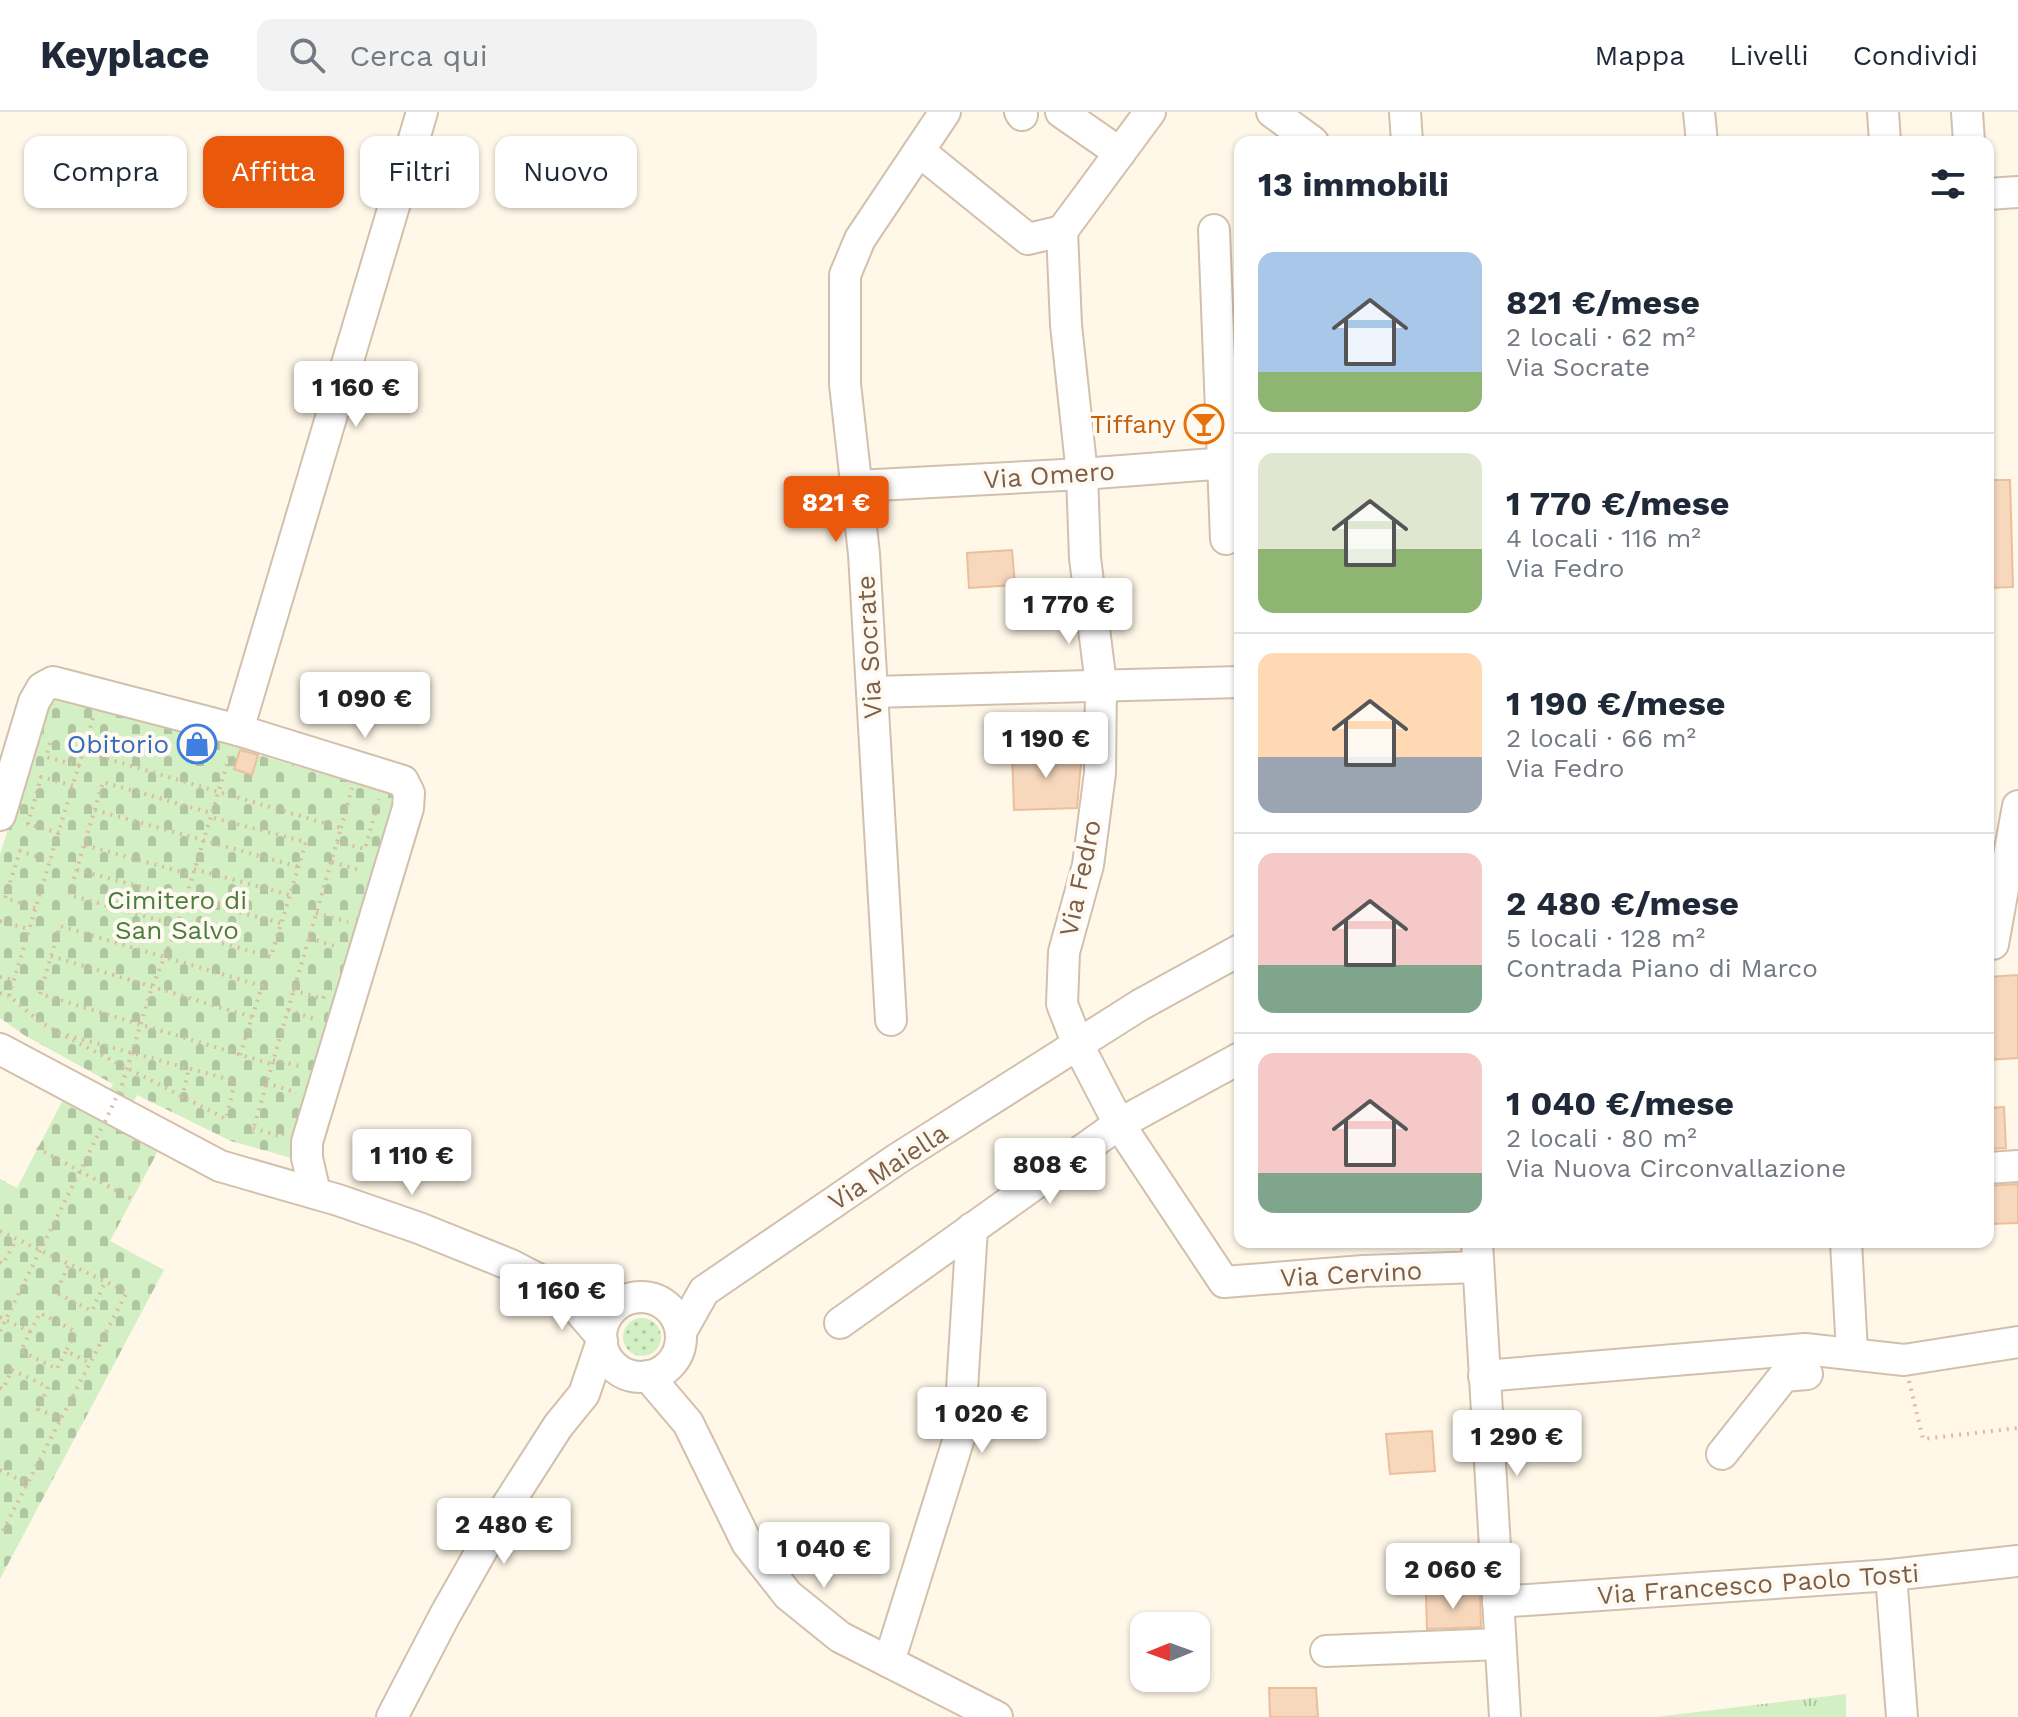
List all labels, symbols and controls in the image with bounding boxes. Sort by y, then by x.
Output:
search box [257,19,817,91]
text: Keyplace [40,33,209,77]
icon: search [285,33,329,77]
text: Cerca qui [349,38,488,73]
text: Mappa [1595,39,1685,72]
text: Livelli [1729,39,1809,72]
text: Condividi [1853,39,1978,72]
chip: Compra [24,136,187,208]
chip: Affitta [203,136,344,208]
chip: Filtri [360,136,479,208]
chip: Nuovo [495,136,637,208]
icon: filters [1926,162,1970,206]
text: 13 immobili [1258,164,1449,204]
text: 821 €/mese [1506,282,1700,322]
icon: home [1322,284,1418,380]
text: 2 locali · 62 m² [1506,322,1695,352]
text: Via Socrate [1506,352,1650,382]
pin: 1 160 € [282,361,430,429]
text: 1 160 € [312,372,400,402]
bar icon: Tiffany [1183,403,1225,445]
place label: Tiffany [1090,409,1177,439]
street label: Via Omero [982,455,1116,495]
pin: 821 € [780,476,892,544]
text: 1 770 €/mese [1506,483,1730,523]
icon: home [1322,485,1418,581]
text: 821 € [802,487,870,517]
text: 4 locali · 116 m² [1506,523,1701,553]
text: Via Fedro [1506,553,1624,583]
street label: Via Socrate [850,574,888,720]
pin: 1 770 € [995,578,1143,646]
text: 1 770 € [1023,589,1115,619]
pin: 1 090 € [291,672,439,740]
text: 1 090 € [318,683,412,713]
text: 1 190 €/mese [1506,683,1725,723]
icon: home [1322,685,1418,781]
pin: 1 190 € [972,712,1120,780]
shop icon: Obitorio [176,723,218,765]
text: 1 190 € [1002,723,1090,753]
text: 2 locali · 66 m² [1506,723,1696,753]
place label: Obitorio [67,729,169,759]
text: Via Fedro [1506,753,1624,783]
street label: Via Fedro [1053,817,1107,939]
text: 2 480 €/mese [1506,883,1739,923]
park label: Cimitero di San Salvo [107,885,247,945]
icon: home [1322,885,1418,981]
text: 5 locali · 128 m² [1506,923,1705,953]
text: Contrada Piano di Marco [1506,953,1818,983]
text: 1 040 €/mese [1506,1083,1734,1123]
icon: home [1322,1085,1418,1181]
street label: Via Maiella [823,1117,953,1217]
text: 2 locali · 80 m² [1506,1123,1697,1153]
pin: 1 110 € [338,1129,486,1197]
pin: 808 € [994,1138,1106,1206]
text: 1 110 € [370,1140,454,1170]
text: 808 € [1012,1149,1088,1179]
text: Via Nuova Circonvallazione [1506,1153,1846,1183]
street label: Via Cervino [1279,1255,1423,1293]
pin: 1 160 € [488,1264,636,1332]
text: 1 160 € [518,1275,606,1305]
pin: 1 020 € [908,1387,1056,1455]
text: 1 020 € [935,1398,1029,1428]
pin: 1 290 € [1443,1410,1591,1478]
text: 1 290 € [1471,1421,1563,1451]
pin: 2 480 € [430,1498,578,1566]
text: 2 480 € [455,1509,553,1539]
pin: 1 040 € [750,1522,898,1590]
text: 1 040 € [777,1533,871,1563]
pin: 2 060 € [1379,1543,1527,1611]
text: 2 060 € [1404,1554,1502,1584]
street label: Via Francesco Paolo Tosti [1596,1558,1920,1610]
north arrow [1130,1612,1210,1692]
map controls [1130,1612,1210,1692]

